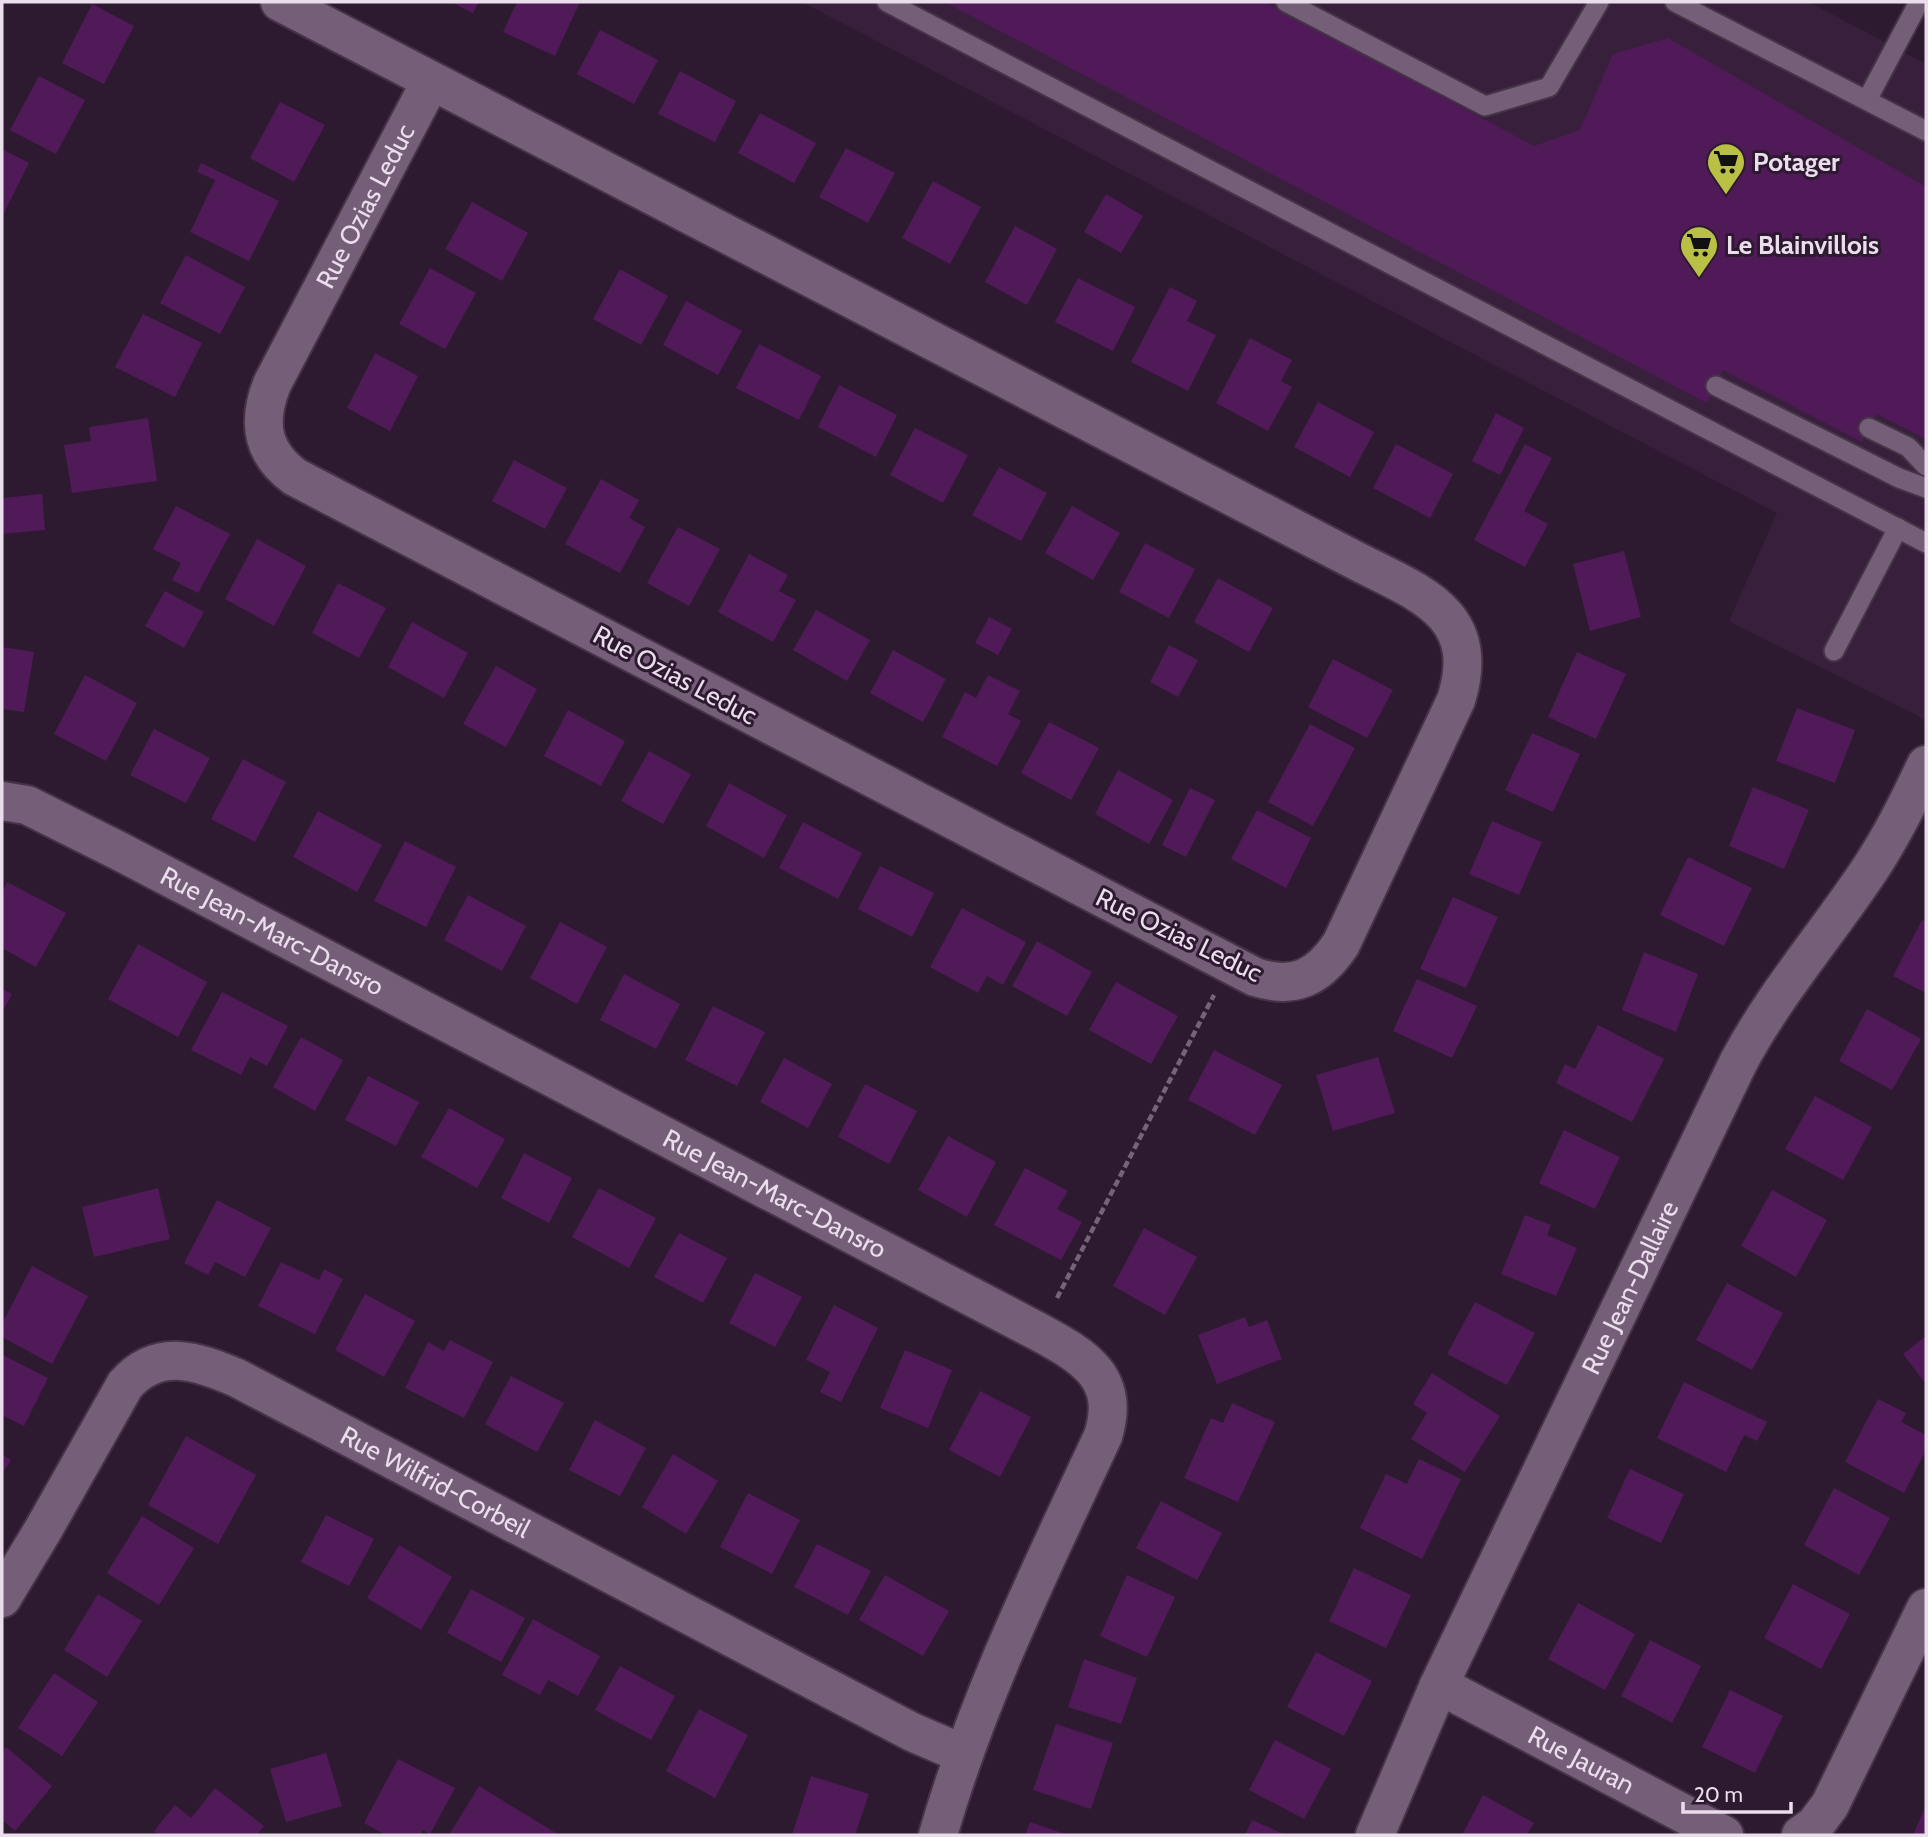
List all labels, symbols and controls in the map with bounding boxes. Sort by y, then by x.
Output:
street label: Rue Ozias Leduc [309,118,422,294]
supermarket icon: Potager [1705,141,1747,196]
place label: Potager [1753,146,1840,178]
supermarket icon: Le Blainvillois [1678,224,1720,279]
place label: Le Blainvillois [1726,229,1879,261]
street label: Rue Ozias Leduc [588,618,763,732]
street label: Rue Jean-Marc-Dansro [155,859,389,1003]
street label: Rue Ozias Leduc [1091,881,1267,989]
street label: Rue Jean-Marc-Dansro [657,1122,892,1265]
street label: Rue Jean-Dallaire [1575,1196,1685,1379]
street label: Rue Wilfrid-Corbeil [335,1419,536,1545]
street label: Rue Jauran [1523,1719,1640,1801]
scale bar [1683,1770,1792,1814]
text: 20 m [1694,1782,1743,1807]

